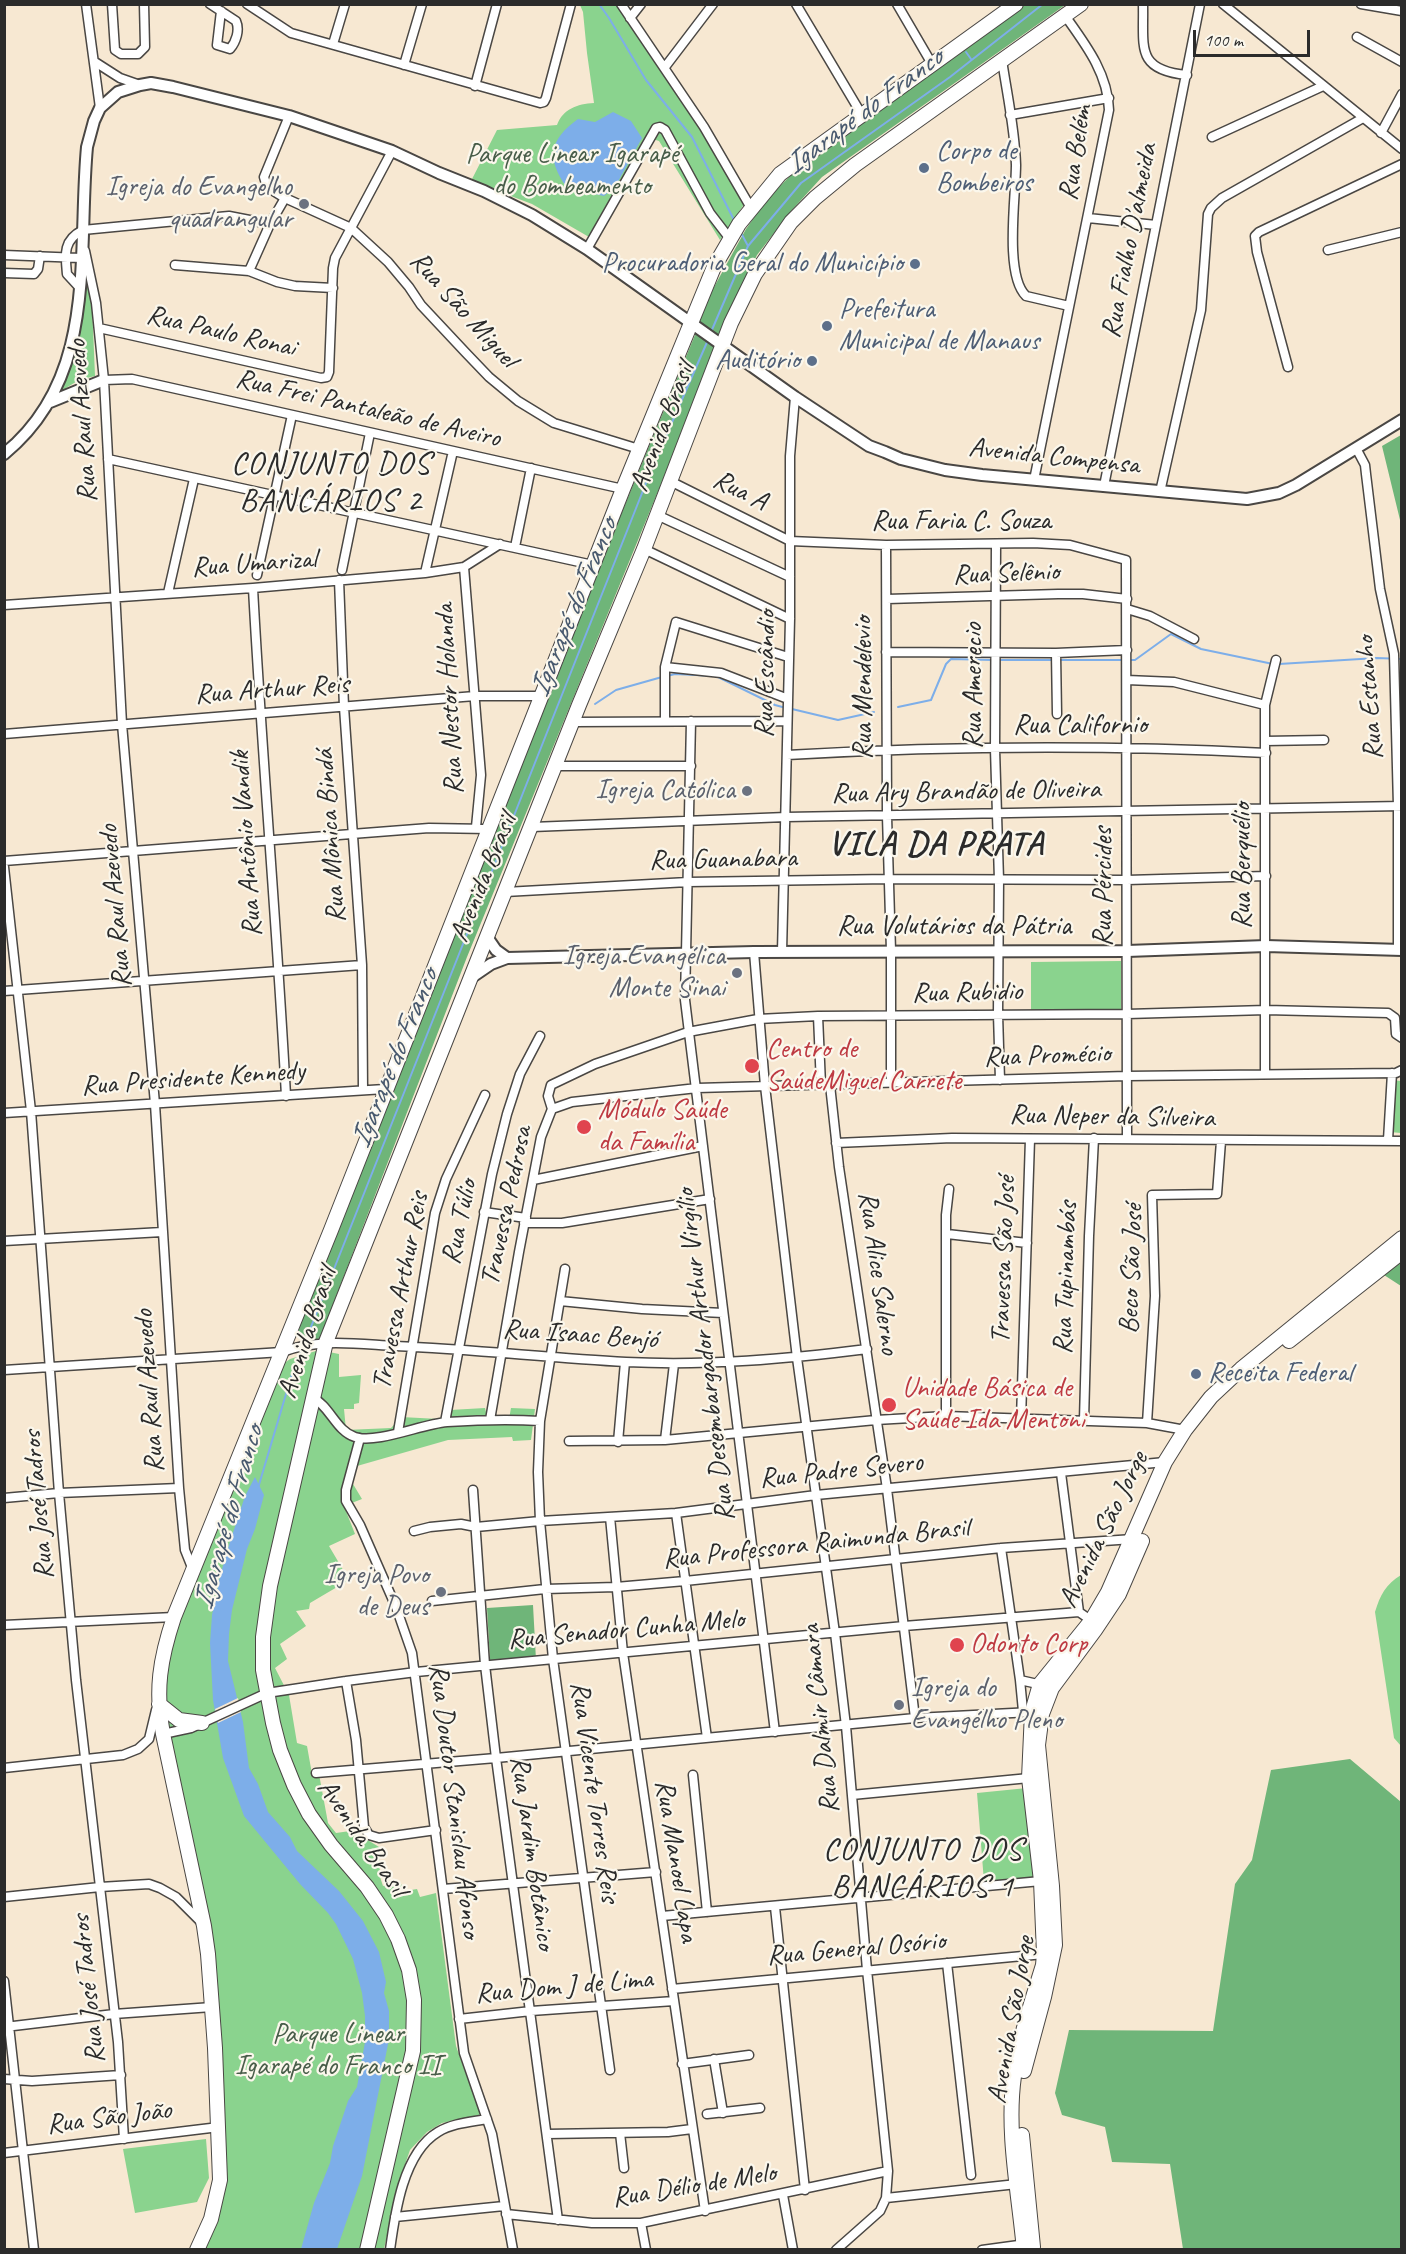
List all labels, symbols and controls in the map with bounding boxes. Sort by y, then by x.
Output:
scale bar [1196,18,1313,56]
text: 100 m [1204,29,1243,51]
water label: Igarapé do Franco [778,41,950,183]
street label: Rua Belém [1052,103,1100,203]
place label: Corpo de Bombeiros [936,135,1032,201]
park label: Parque Linear Igarapé do Bombeamento [466,138,678,204]
street label: Rua Fialho D'almeida [1095,141,1165,341]
marker: Corpo de Bombeiros [917,161,931,175]
place label: Igreja do Evangelho quadrangular [106,171,292,237]
marker: Igreja do Evangelho quadrangular [297,197,311,211]
street label: Rua São Miguel [402,245,524,375]
place label: Procuradoria Geral do Município [602,247,903,281]
marker: Procuradoria Geral do Município [908,257,922,271]
place label: Prefeitura Municipal de Manaus [839,293,1039,359]
street label: Rua Paulo Ronai [143,299,299,365]
marker: Prefeitura Municipal de Manaus [820,319,834,333]
street label: Rua Raul Azevedo [61,338,105,504]
place label: Auditório [715,344,800,378]
marker: Auditório [805,354,819,368]
street label: Avenida Brasil [623,358,703,496]
street label: Rua Frei Pantaleão de Aveiro [232,362,504,456]
street label: Avenida Compensa [967,431,1141,483]
district label: CONJUNTO DOS BANCÁRIOS 2 [232,446,430,521]
street label: Rua A [707,463,773,519]
street label: Rua Faria C. Souza [871,505,1051,539]
water label: Igarapé do Franco [522,514,626,702]
street label: Rua Umarizal [190,543,318,585]
street label: Rua Selênio [952,555,1060,593]
street label: Rua Nestor Holanda [428,603,472,795]
street label: Rua Escândio [748,610,784,738]
street label: Rua Mendelevio [847,616,881,760]
street label: Rua Amerecio [957,623,991,749]
street label: Rua Estanho [1349,635,1391,761]
street label: Rua Arthur Reis [194,668,350,712]
street label: Rua Californio [1013,709,1147,743]
street label: Rua Mônica Bindá [308,748,354,924]
street label: Rua Antônio Vandik [224,750,270,938]
street label: Rua Ary Brandão de Oliveira [831,773,1101,811]
place label: Igreja Católica [596,774,735,808]
marker: Igreja Católica [740,784,754,798]
street label: Rua Berquélio [1226,803,1260,929]
street label: Avenida Brasil [443,809,525,947]
street label: Rua Raul Azevedo [92,823,140,989]
district label: VILA DA PRATA [828,825,1044,865]
street label: Rua Pércides [1087,827,1121,947]
street label: Rua Guanabara [649,842,797,878]
street label: Rua Volutários da Pátria [837,910,1071,944]
place label: Igreja Evangélica Monte Sinai [563,940,725,1006]
water label: Igarapé do Franco [343,965,447,1153]
marker: Igreja Evangélica Monte Sinai [730,966,744,980]
street label: Rua Rubidio [912,975,1022,1011]
place label: Centro de SaúdeMiguel Carrete [766,1033,961,1099]
street label: Rua Promécio [983,1037,1111,1075]
street label: Rua Presidente Kennedy [80,1054,306,1104]
marker: Centro de SaúdeMiguel Carrete [743,1057,761,1075]
place label: Módulo Saúde da Família [598,1094,727,1160]
street label: Rua Neper da Silveira [1009,1098,1215,1136]
marker: Módulo Saúde da Família [575,1118,593,1136]
street label: Travessa Pedrosa [474,1123,540,1289]
street label: Travessa São José [984,1176,1024,1344]
street label: Rua Túlio [435,1177,485,1267]
street label: Rua Desembargador Arthur Virgílio [669,1187,743,1523]
street label: Rua Alice Salerno [850,1189,906,1357]
street label: Travessa Arthur Reis [365,1190,437,1392]
street label: Rua Tupinambás [1047,1201,1085,1355]
street label: Beco São José [1113,1204,1151,1334]
street label: Avenida Brasil [271,1263,345,1403]
street label: Rua Raul Azevedo [128,1308,172,1474]
street label: Rua Isaac Benjó [502,1313,658,1357]
place label: Receita Federal [1208,1357,1352,1391]
marker: Receita Federal [1189,1367,1203,1381]
place label: Unidade Básica de Saúde Ida Mentoni [902,1372,1085,1438]
marker: Unidade Básica de Saúde Ida Mentoni [880,1396,898,1414]
water label: Igarapé do Franco [186,1422,272,1614]
street label: Rua José Tadros [16,1429,62,1581]
street label: Rua Padre Severo [758,1446,924,1496]
street label: Avenida São Jorge [1052,1447,1156,1613]
street label: Rua Professora Raimunda Brasil [661,1511,971,1577]
place label: Igreja Povo de Deus [324,1559,429,1625]
marker: Igreja Povo de Deus [434,1585,448,1599]
street label: Rua Senador Cunha Melo [506,1603,746,1657]
street label: Rua Dalmir Câmara [794,1623,848,1815]
place label: Odonto Corp [970,1628,1087,1662]
marker: Odonto Corp [948,1636,966,1654]
street label: Rua Doutor Stanislau Afonso [421,1662,487,1940]
place label: Igreja do Evangélho Pleno [911,1672,1062,1738]
street label: Rua Vicente Torres Reis [562,1679,626,1905]
marker: Igreja do Evangélho Pleno [892,1698,906,1712]
street label: Rua Jardim Botânico [502,1754,562,1952]
street label: Avenida Brasil [309,1773,415,1903]
street label: Rua Manoel Lapa [647,1777,705,1945]
district label: CONJUNTO DOS BANCÁRIOS 1 [824,1832,1022,1907]
street label: Rua José Tadros [64,1913,114,2065]
street label: Rua General Osório [765,1924,947,1974]
street label: Avenida São Jorge [981,1934,1043,2106]
street label: Rua Dom J de Lima [474,1963,654,2011]
park label: Parque Linear Igarapé do Franco II [235,2018,441,2084]
street label: Rua São João [45,2094,173,2142]
street label: Rua Délio de Melo [610,2156,778,2216]

